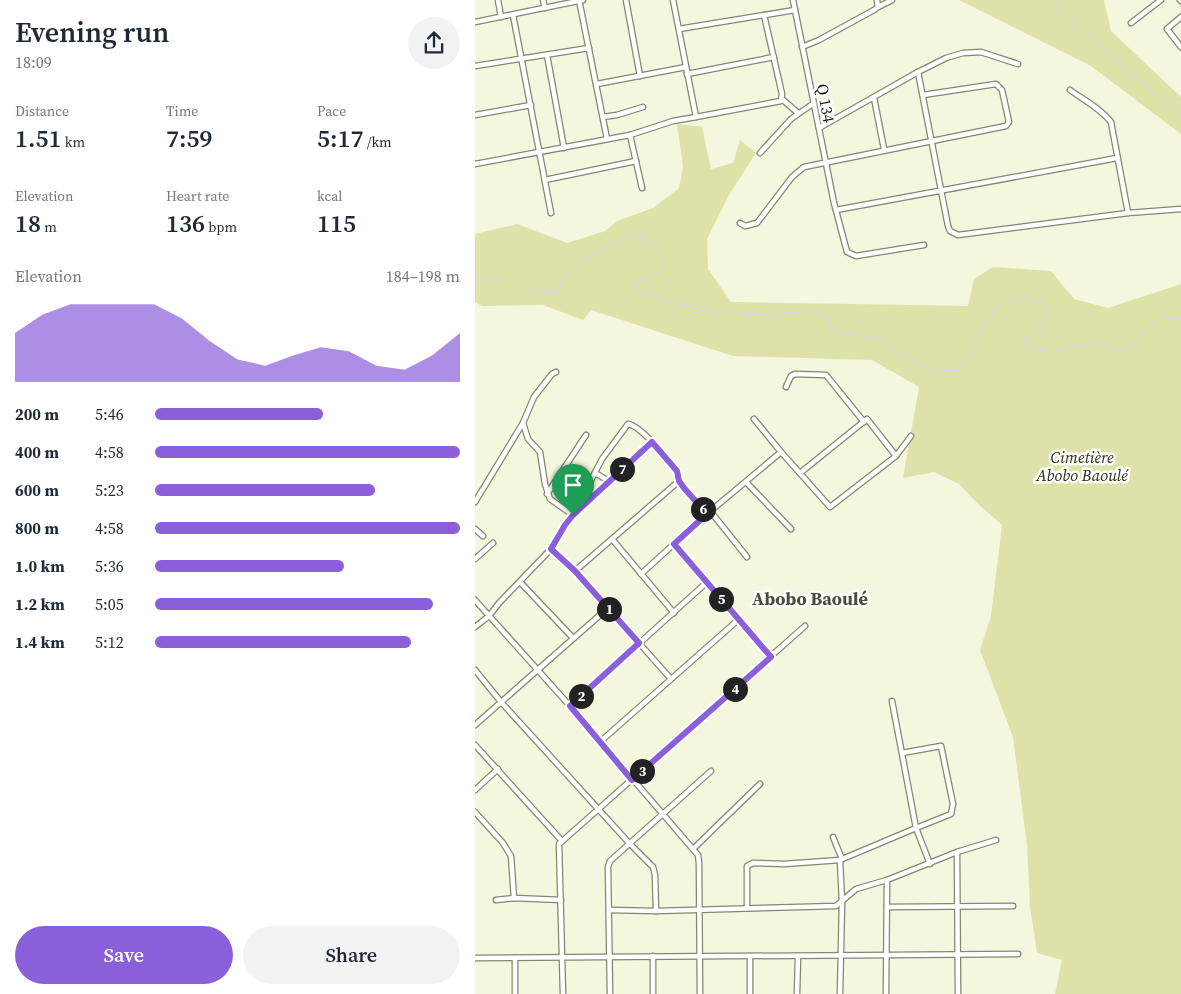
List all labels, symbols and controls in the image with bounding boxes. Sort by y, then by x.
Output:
text: Evening run [15,13,169,51]
button: share [408,17,460,69]
text: 18:09 [15,51,52,73]
street label: Q 134 [811,82,841,124]
text: Distance [15,101,69,121]
text: Time [166,101,198,121]
text: Pace [317,101,346,121]
text: 1.51 [15,121,62,155]
text: 7:59 [166,121,213,155]
text: 5:17 [317,121,364,155]
text: km [62,132,85,152]
text: /km [364,132,392,152]
text: Elevation [15,186,73,206]
text: Heart rate [166,186,229,206]
text: kcal [317,186,343,206]
text: 18 [15,206,41,240]
text: 136 [166,206,205,240]
text: 115 [317,206,356,240]
text: m [41,217,57,237]
text: bpm [205,217,237,237]
text: Elevation [15,265,82,287]
text: 184–198 m [386,265,460,287]
text: 200 m [15,403,59,425]
text: 5:46 [95,403,124,425]
text: 400 m [15,441,59,463]
text: 4:58 [95,441,124,463]
park label: Cimetière Abobo Baoulé [1035,446,1129,486]
pin: 7 [609,456,635,482]
text: 7 [619,459,626,479]
pin [552,464,594,515]
icon: arrive [559,471,587,499]
text: 600 m [15,479,59,501]
text: 5:23 [95,479,124,501]
pin: 6 [691,496,715,522]
text: 6 [700,499,707,519]
text: 800 m [15,517,59,539]
text: 4:58 [95,517,124,539]
text: 1.0 km [15,555,65,577]
text: 5:36 [95,555,124,577]
pin: 5 [709,586,733,612]
district label: Abobo Baoulé [752,586,868,611]
text: 5 [718,589,725,609]
text: 1.2 km [15,593,65,615]
text: 5:05 [95,593,124,615]
pin: 1 [597,596,621,622]
text: 1 [606,599,613,619]
text: 1.4 km [15,631,65,653]
text: 5:12 [95,631,124,653]
pin: 4 [723,676,747,702]
text: 4 [732,679,739,699]
pin: 2 [569,684,593,708]
text: 2 [578,686,585,706]
pin: 3 [629,758,655,784]
text: 3 [639,761,646,781]
button: Save [15,926,233,984]
button: Share [243,926,460,984]

